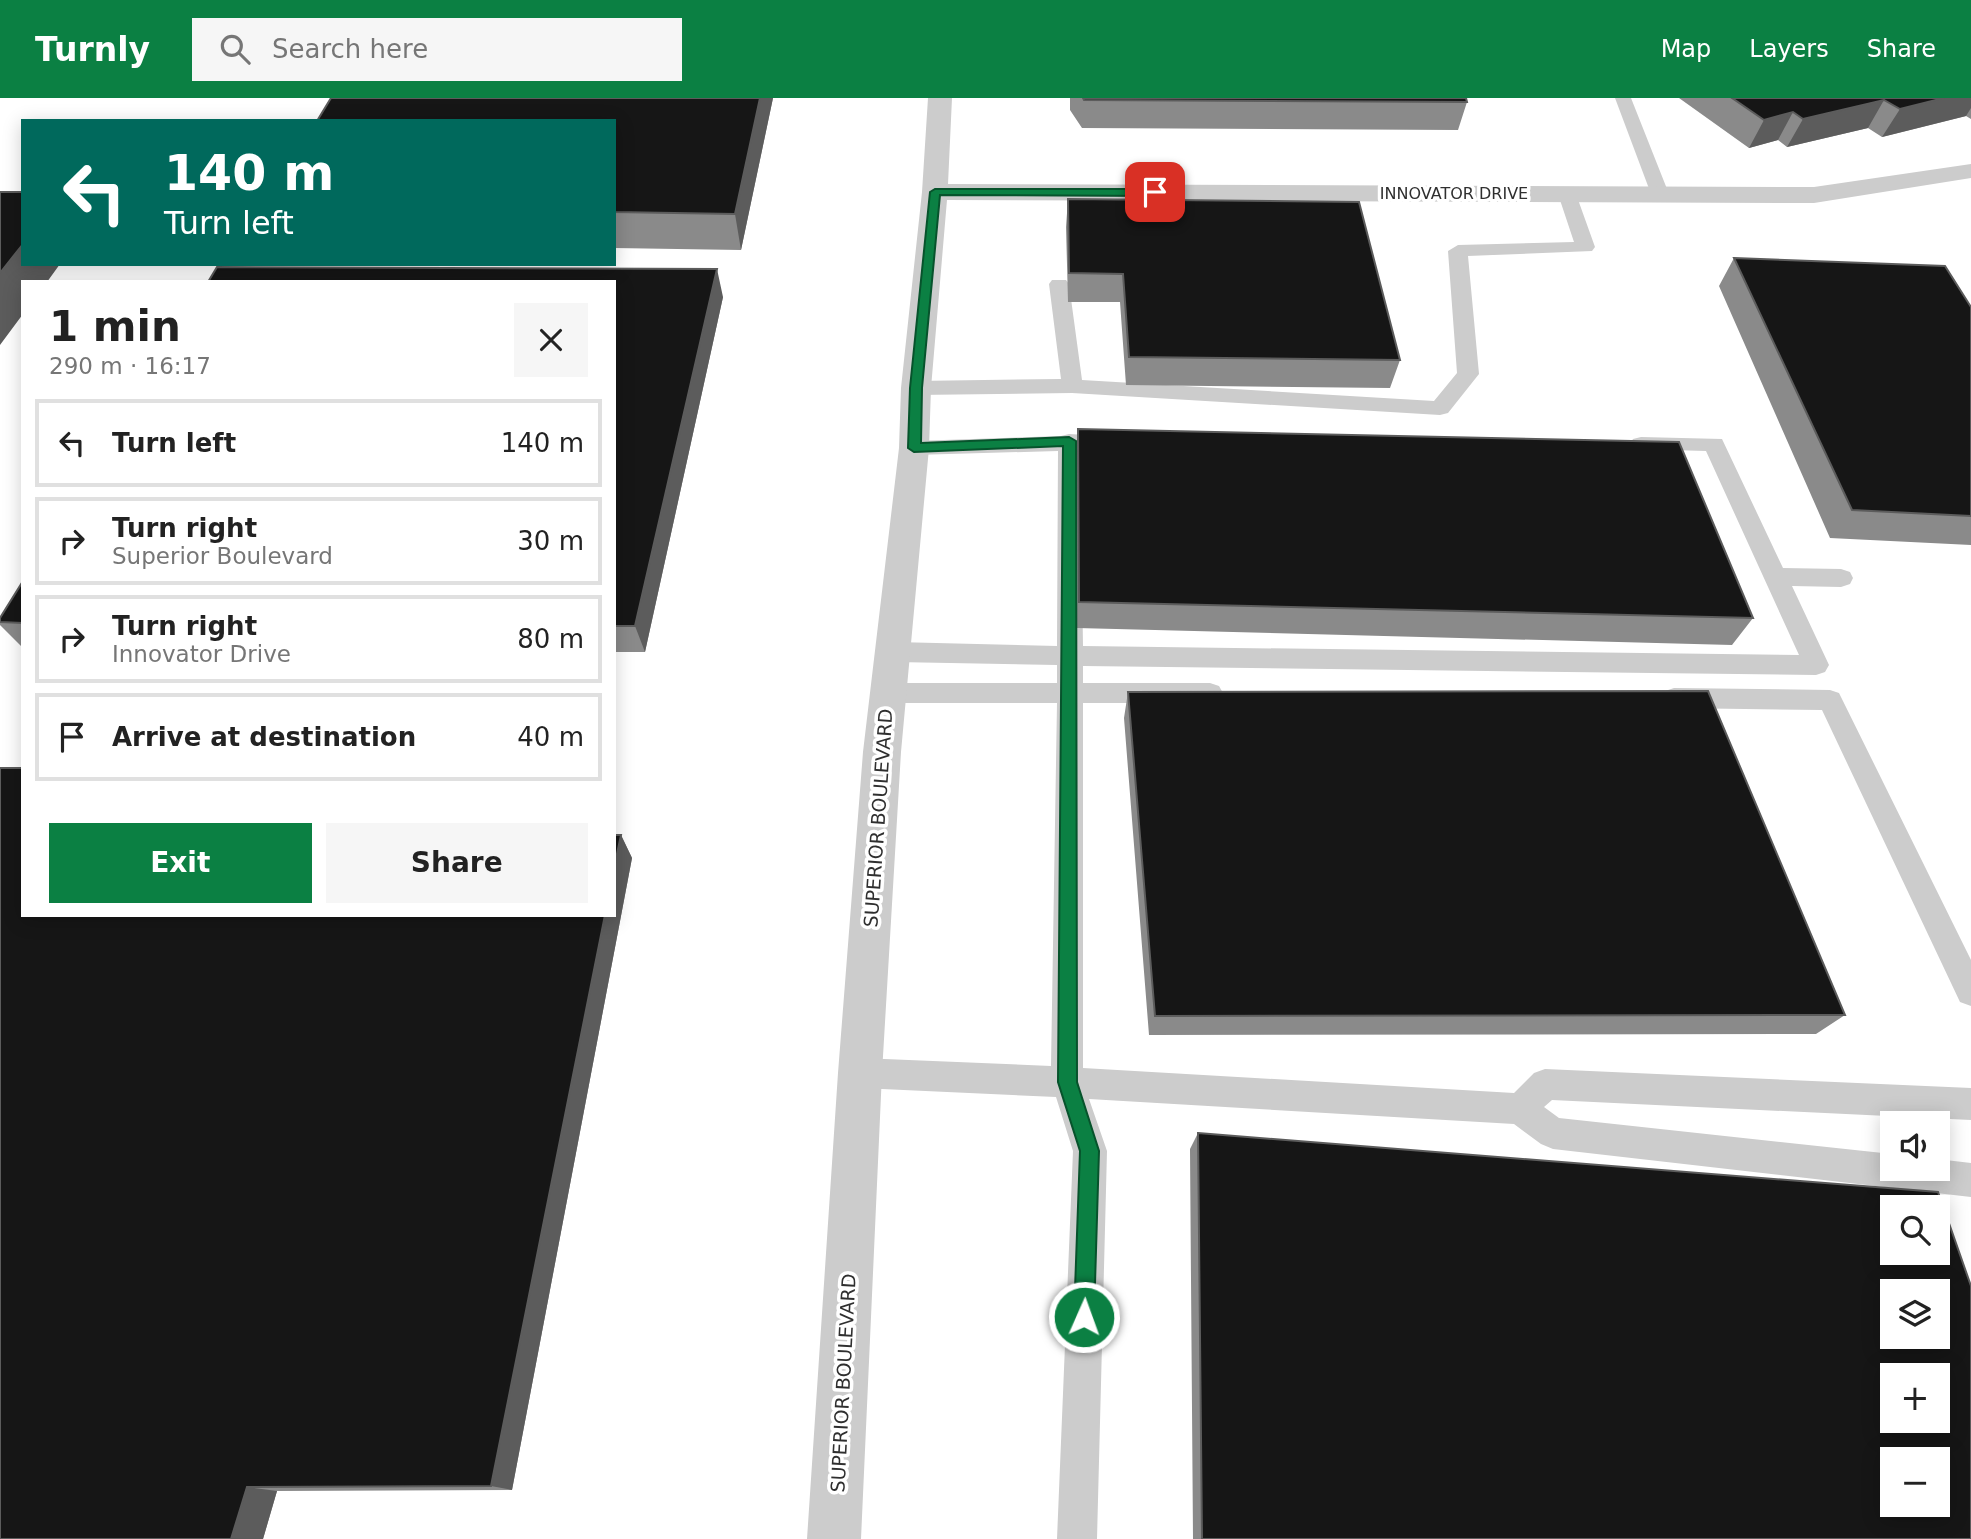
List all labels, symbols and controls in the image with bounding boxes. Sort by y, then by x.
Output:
search box [192,18,682,81]
text: Turnly [35,30,150,69]
icon: search [216,30,254,68]
text: Search here [272,34,428,64]
text: Map [1661,35,1711,63]
text: Layers [1749,35,1829,63]
text: Share [1867,35,1936,63]
text: 140 m [164,145,334,202]
icon: left [49,147,140,238]
pin [1125,162,1185,222]
icon: arrive [1136,173,1174,211]
street label: INNOVATOR DRIVE [1380,184,1528,203]
text: Turn left [164,204,294,242]
text: 1 min [49,302,181,351]
button: close [514,303,588,377]
text: 290 m · 16:17 [49,353,211,379]
icon: left [53,424,91,462]
text: Turn left [112,428,236,458]
text: 140 m [501,428,584,458]
text: Turn right [112,513,257,543]
icon: right [53,522,91,560]
text: 30 m [517,526,584,556]
text: Superior Boulevard [112,543,333,569]
text: Turn right [112,611,257,641]
icon: right [53,620,91,658]
text: 80 m [517,624,584,654]
text: Innovator Drive [112,641,291,667]
street label: SUPERIOR BOULEVARD [859,708,897,928]
icon: arrive [53,718,91,756]
text: Arrive at destination [112,722,416,752]
text: 40 m [517,722,584,752]
button: Exit [49,823,312,903]
button: Share [326,823,588,903]
map controls [1880,1111,1950,1517]
button: sound [1880,1111,1950,1181]
button: search [1880,1195,1950,1265]
street label: SUPERIOR BOULEVARD [826,1273,860,1493]
button: layers [1880,1279,1950,1349]
position arrow [1047,1280,1121,1354]
button: + [1880,1363,1950,1433]
button: − [1880,1447,1950,1517]

